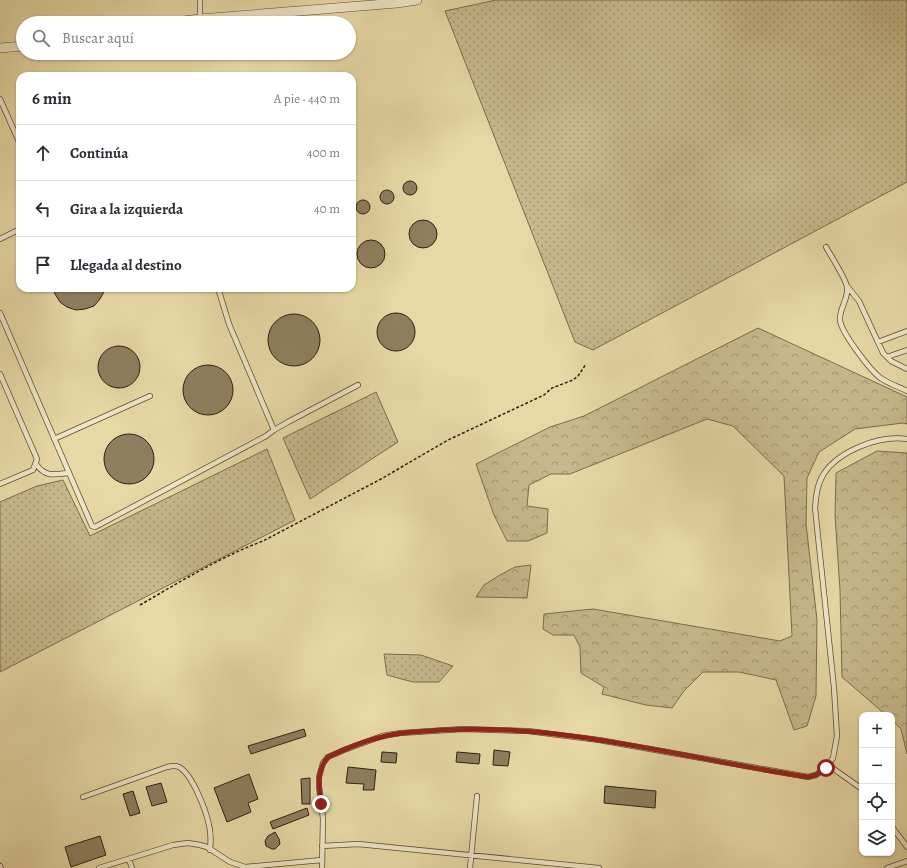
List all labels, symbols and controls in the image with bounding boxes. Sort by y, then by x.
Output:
search box [16,16,356,60]
icon: search [30,27,52,49]
text: Buscar aquí [62,28,134,48]
text: 6 min [32,87,72,110]
text: A pie · 440 m [274,90,340,107]
icon: ahead [32,142,54,164]
text: Continúa [70,143,128,163]
text: 400 m [307,144,340,161]
icon: left [32,198,54,220]
text: Gira a la izquierda [70,199,183,219]
text: 40 m [314,200,340,217]
icon: arrive [32,254,54,276]
text: Llegada al destino [70,255,182,275]
map controls [859,712,895,856]
button: + [859,712,895,748]
button: − [859,748,895,784]
route start [817,759,835,777]
button: locate [859,784,895,820]
route end [312,795,330,813]
button: layers [859,820,895,856]

